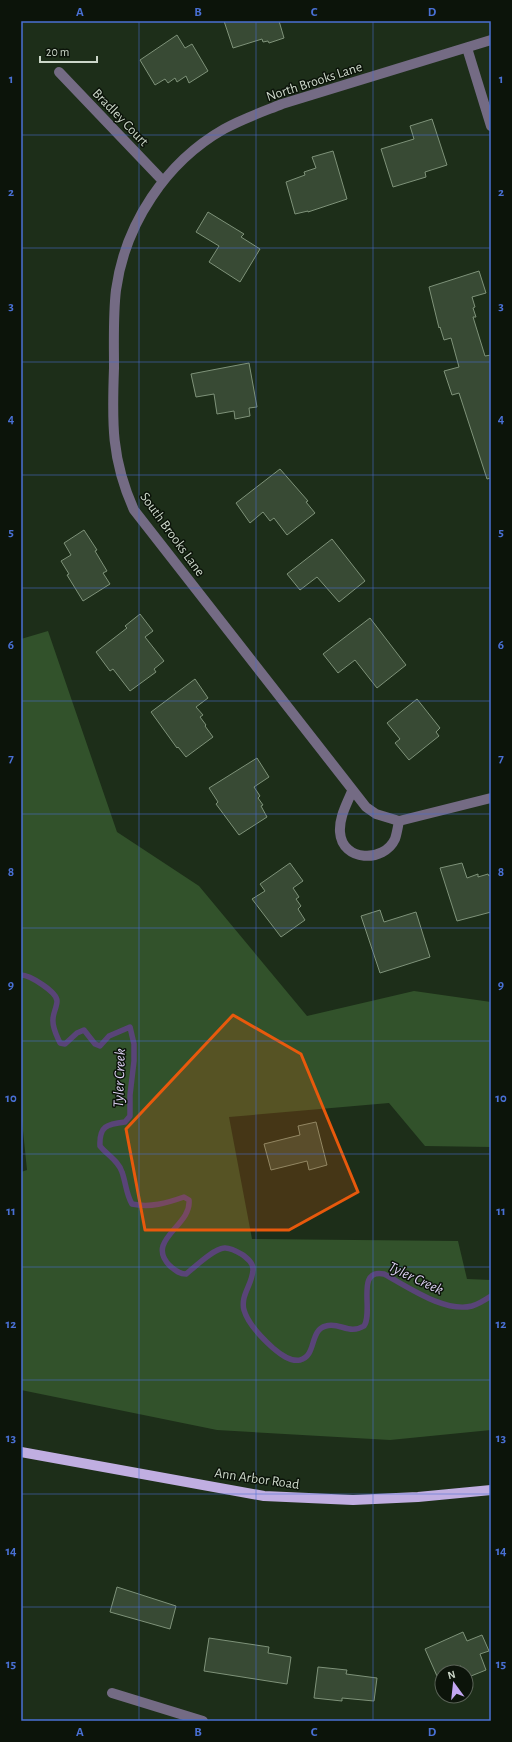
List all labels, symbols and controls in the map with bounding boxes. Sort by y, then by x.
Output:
text: A [76,6,84,19]
text: B [194,6,202,19]
text: C [311,6,318,19]
text: D [428,6,437,19]
scale bar [40,38,97,64]
text: 20 m [46,46,69,58]
street label: North Brooks Lane [265,60,364,104]
text: 1 [9,73,13,86]
text: 1 [499,73,503,86]
street label: Bradley Court [90,86,151,149]
text: 2 [8,186,14,199]
text: 2 [498,186,504,199]
text: 3 [8,300,14,313]
text: 3 [498,300,504,313]
text: 4 [8,413,15,426]
text: 4 [498,413,505,426]
street label: South Brooks Lane [137,490,207,579]
text: 5 [8,526,14,539]
text: 5 [498,526,504,539]
text: 6 [8,639,14,652]
text: 6 [498,639,504,652]
text: 7 [8,752,14,765]
text: 7 [498,752,504,765]
text: 8 [8,866,14,879]
text: 8 [498,866,504,879]
text: 9 [8,979,14,992]
text: 9 [498,979,504,992]
water label: Tyler Creek [111,1048,128,1108]
text: 10 [5,1092,17,1105]
text: 10 [495,1092,507,1105]
text: 11 [6,1205,16,1218]
text: 11 [496,1205,506,1218]
water label: Tyler Creek [386,1259,446,1298]
text: 12 [6,1318,16,1331]
text: 12 [496,1318,506,1331]
text: 13 [6,1432,17,1445]
text: 13 [496,1432,507,1445]
street label: Ann Arbor Road [213,1466,300,1492]
text: 14 [5,1545,17,1558]
text: 14 [495,1545,507,1558]
text: 15 [6,1658,17,1671]
text: 15 [496,1658,507,1671]
north arrow [434,1664,474,1704]
text: N [446,1669,457,1681]
text: A [76,1726,84,1739]
text: B [194,1726,202,1739]
text: C [311,1726,318,1739]
text: D [428,1726,437,1739]

